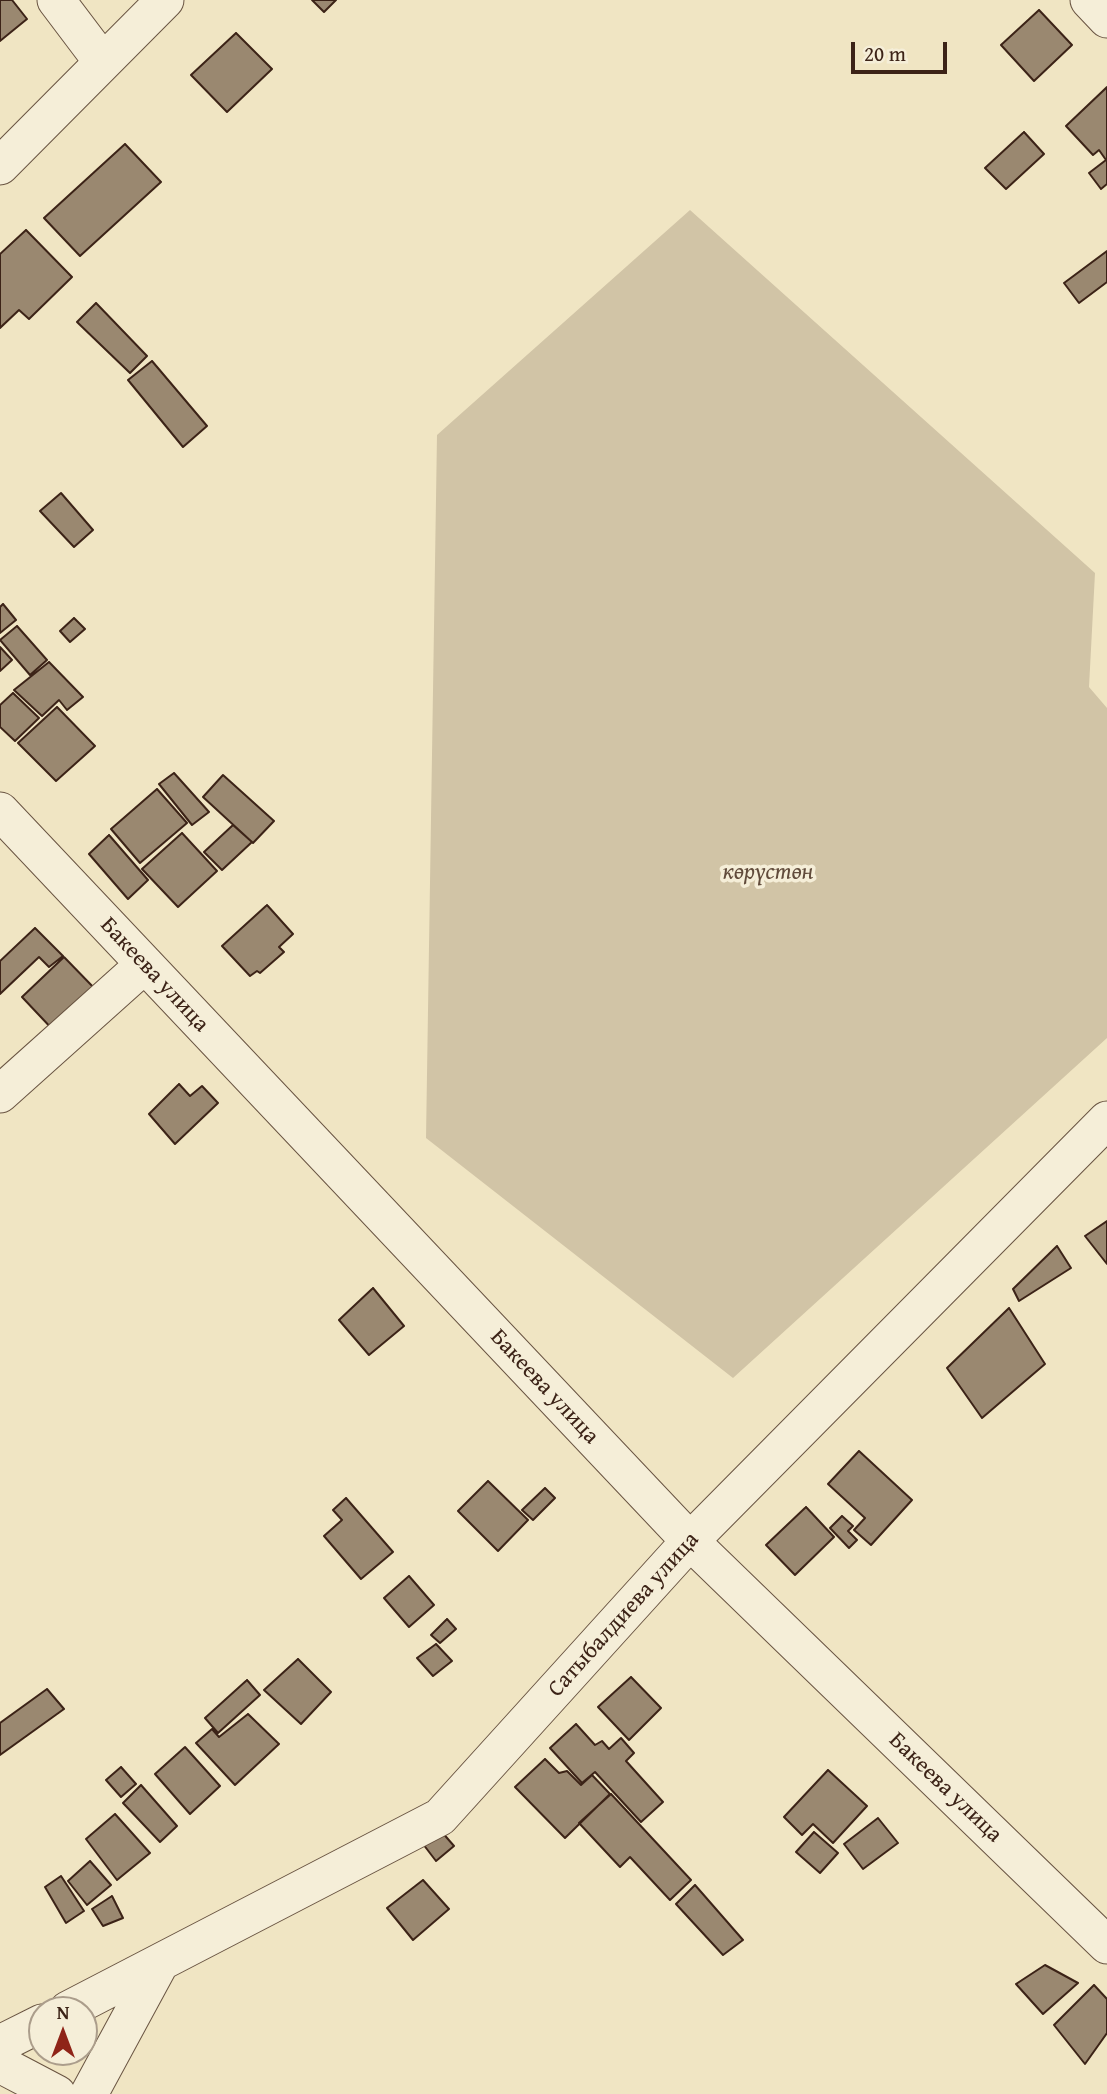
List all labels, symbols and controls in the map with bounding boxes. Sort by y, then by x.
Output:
scale bar [855,28,951,72]
text: 20 m [864,38,906,69]
park label: көрүстөн [723,859,813,887]
street label: Бакеева улица [94,912,214,1038]
street label: Бакеева улица [484,1324,604,1450]
street label: Сатыбалдиева улица [543,1527,705,1703]
street label: Бакеева улица [883,1727,1007,1849]
north arrow [28,1996,98,2066]
text: N [57,1998,69,2026]

